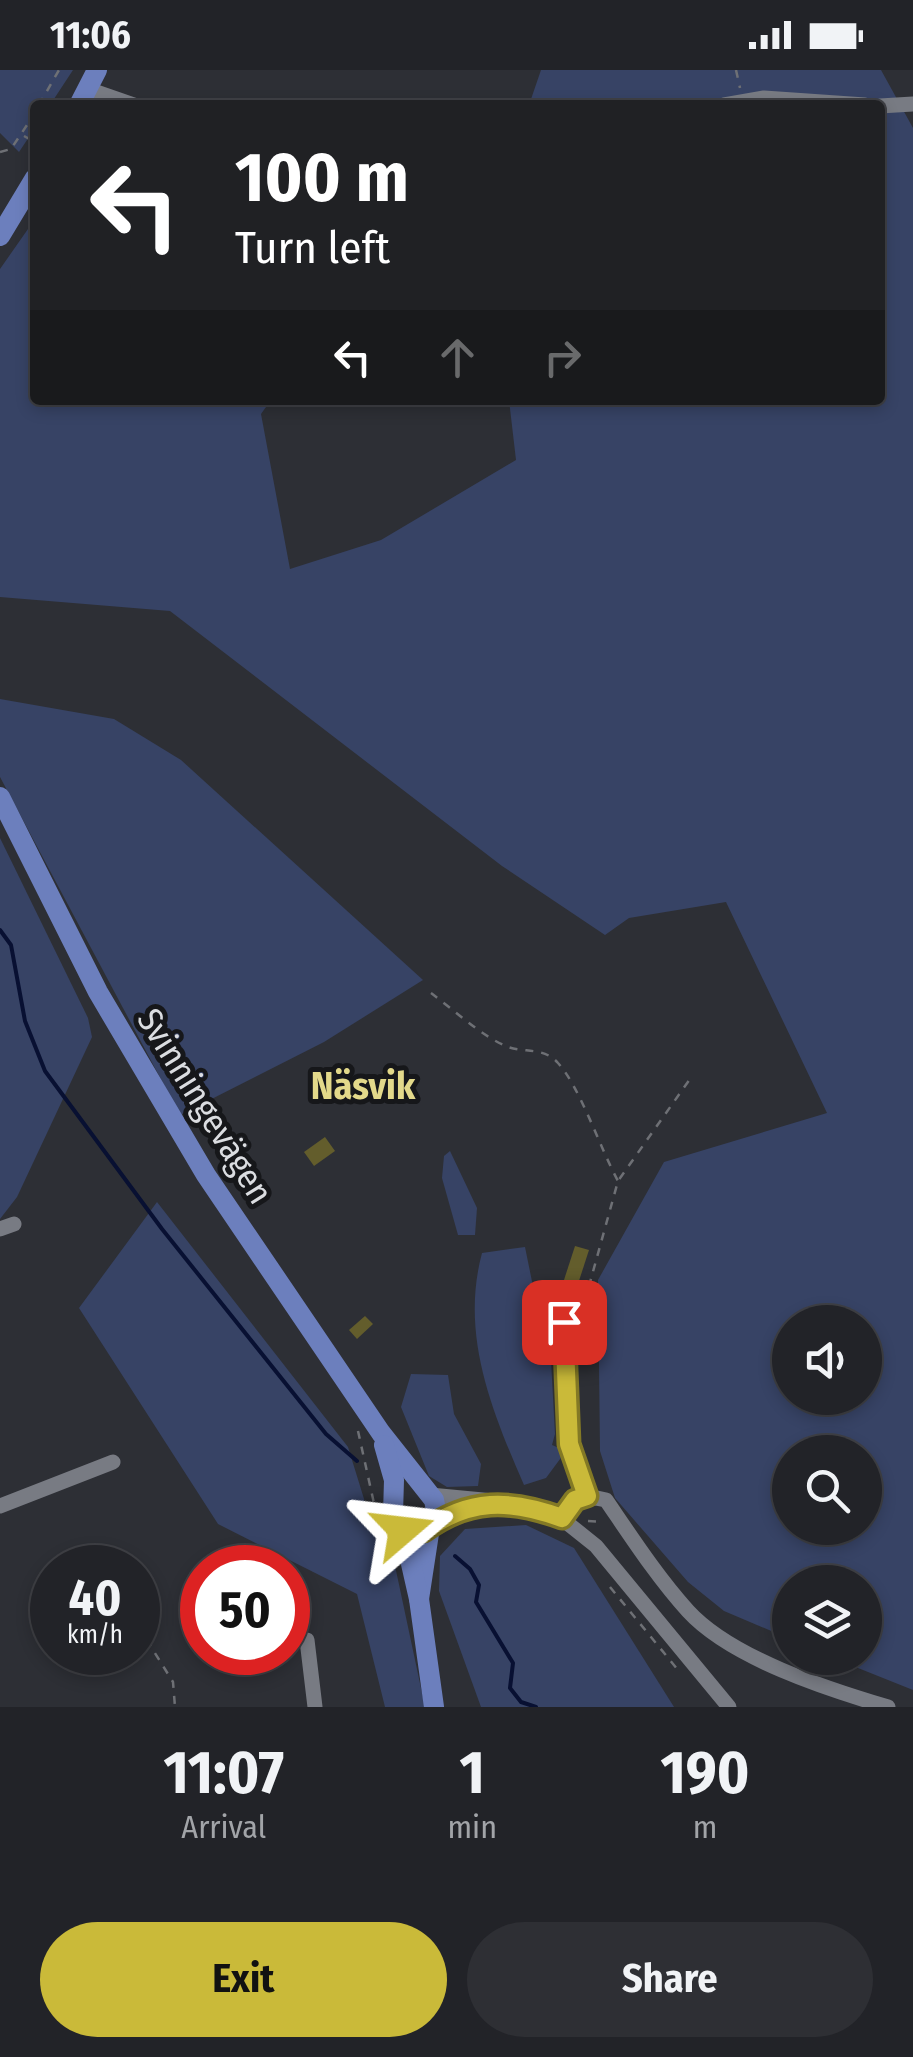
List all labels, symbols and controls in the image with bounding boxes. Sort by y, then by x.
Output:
text: 11:06 [50,12,131,58]
text: 100 m [235,136,409,220]
icon: left [70,140,200,270]
text: Turn left [235,221,390,275]
icon: left [325,330,380,385]
icon: ahead [430,330,485,385]
icon: right [535,330,590,385]
street label: Svinningevägen [128,1001,282,1211]
district label: Näsvik [311,1063,416,1109]
pin [522,1280,607,1365]
icon: arrive [537,1295,592,1350]
map controls [772,1305,882,1675]
button: sound [772,1305,882,1415]
button: search [772,1435,882,1545]
position arrow [351,1478,455,1582]
speed limit sign: 50 [180,1545,310,1675]
button: layers [772,1565,882,1675]
text: 40 [68,1568,121,1628]
text: km/h [67,1620,123,1650]
text: 11:07 [163,1737,284,1809]
text: 1 [460,1737,485,1809]
text: 190 [660,1737,750,1809]
text: Arrival [181,1808,266,1846]
text: min [447,1808,497,1846]
text: m [693,1808,717,1846]
button: Exit [40,1922,447,2037]
button: Share [467,1922,873,2037]

